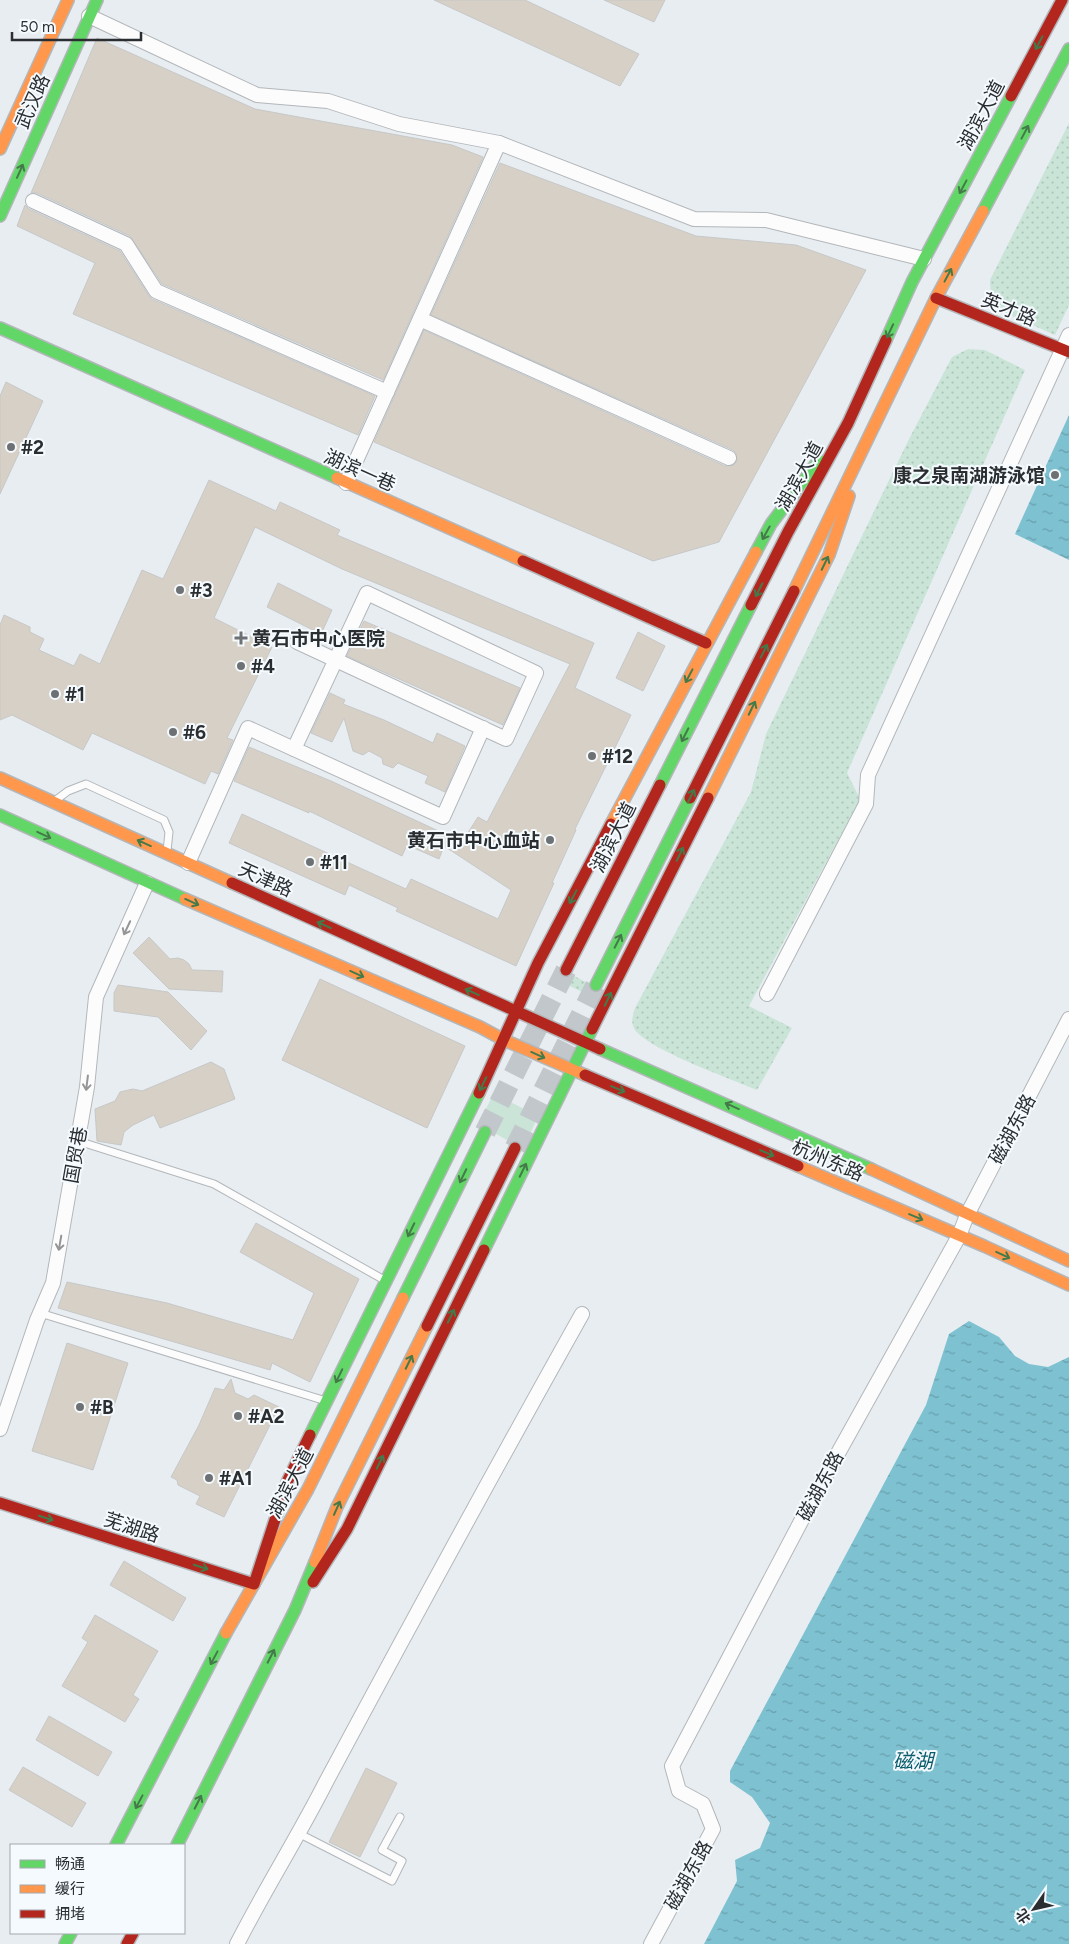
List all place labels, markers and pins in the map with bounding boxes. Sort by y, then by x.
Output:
place label: #2 [21,436,44,459]
marker: #2 [5,441,17,453]
place label: 康之泉南湖游泳馆 [893,464,1045,487]
marker: 康之泉南湖游泳馆 [1049,469,1061,481]
place label: #3 [190,579,213,602]
marker: #3 [174,584,186,596]
place label: 黄石市中心医院 [252,627,385,650]
marker: 黄石市中心医院 [234,631,248,645]
place label: #4 [251,655,275,678]
marker: #4 [235,660,247,672]
place label: #1 [65,683,85,706]
marker: #1 [49,688,61,700]
place label: #6 [183,721,206,744]
marker: #6 [167,726,179,738]
place label: #12 [602,745,633,768]
marker: #12 [586,750,598,762]
place label: 黄石市中心血站 [407,829,540,852]
marker: 黄石市中心血站 [544,834,556,846]
place label: #11 [320,851,348,874]
marker: #11 [304,856,316,868]
place label: #B [90,1396,114,1419]
marker: #B [74,1401,86,1413]
place label: #A2 [248,1405,285,1428]
marker: #A2 [232,1410,244,1422]
place label: #A1 [219,1467,253,1490]
marker: #A1 [203,1472,215,1484]

